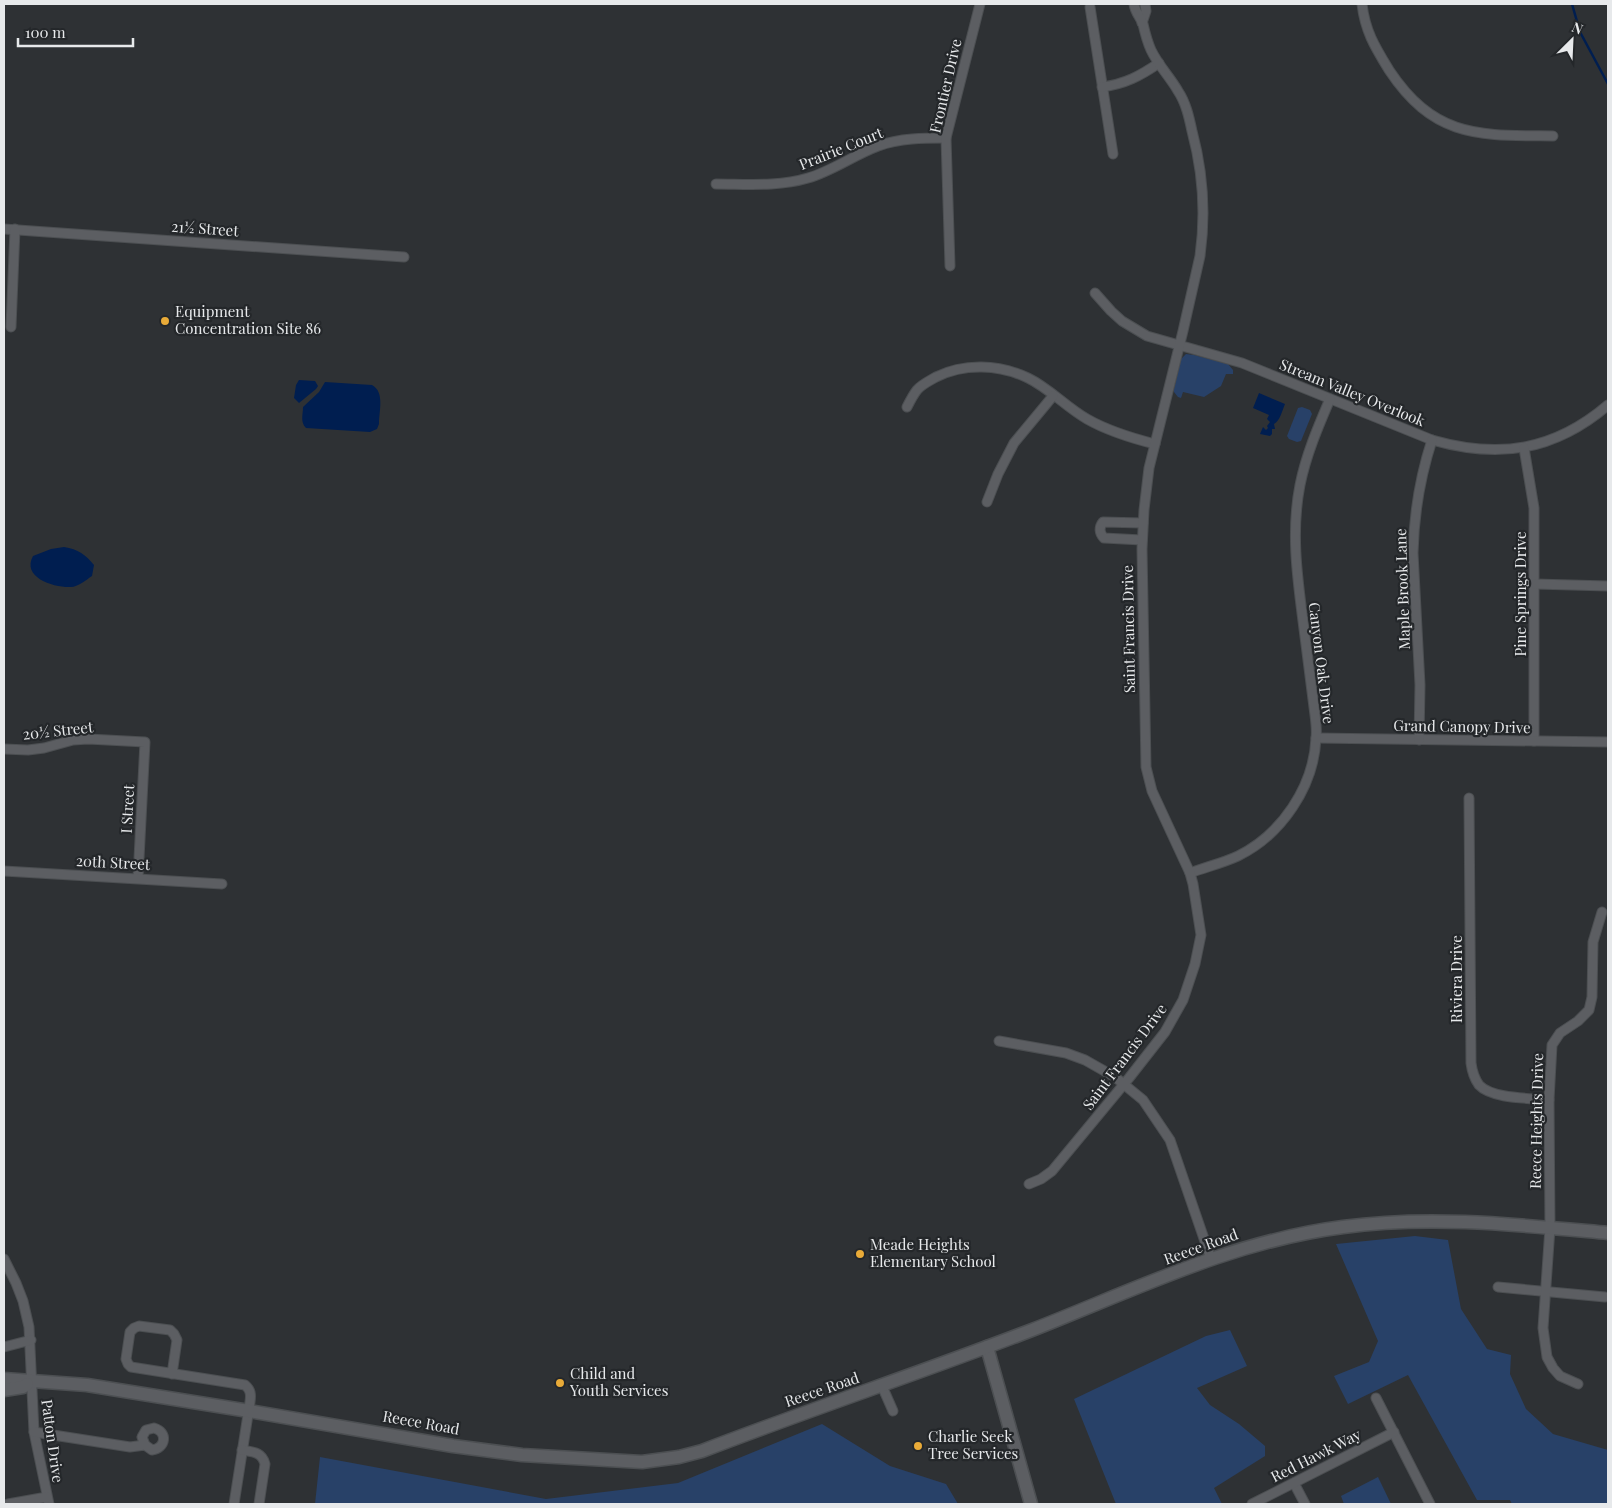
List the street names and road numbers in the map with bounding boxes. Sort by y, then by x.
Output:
street label: Frontier Drive [924,37,966,135]
street label: Prairie Court [796,122,886,174]
street label: 21½ Street [171,216,240,240]
street label: Stream Valley Overlook [1277,354,1429,431]
street label: Maple Brook Lane [1390,528,1414,650]
street label: Pine Springs Drive [1510,531,1530,657]
street label: Saint Francis Drive [1117,565,1139,693]
street label: Canyon Oak Drive [1305,601,1339,725]
street label: Grand Canopy Drive [1393,715,1531,737]
street label: 20½ Street [22,716,95,744]
street label: I Street [116,783,138,834]
street label: 20th Street [75,850,151,874]
street label: Riviera Drive [1446,935,1466,1023]
street label: Saint Francis Drive [1078,999,1171,1114]
street label: Reece Heights Drive [1525,1053,1547,1189]
street label: Reece Road [1161,1223,1241,1269]
street label: Reece Road [782,1367,862,1411]
street label: Patton Drive [37,1398,69,1484]
street label: Reece Road [381,1405,461,1439]
street label: Red Hawk Way [1267,1424,1364,1486]

